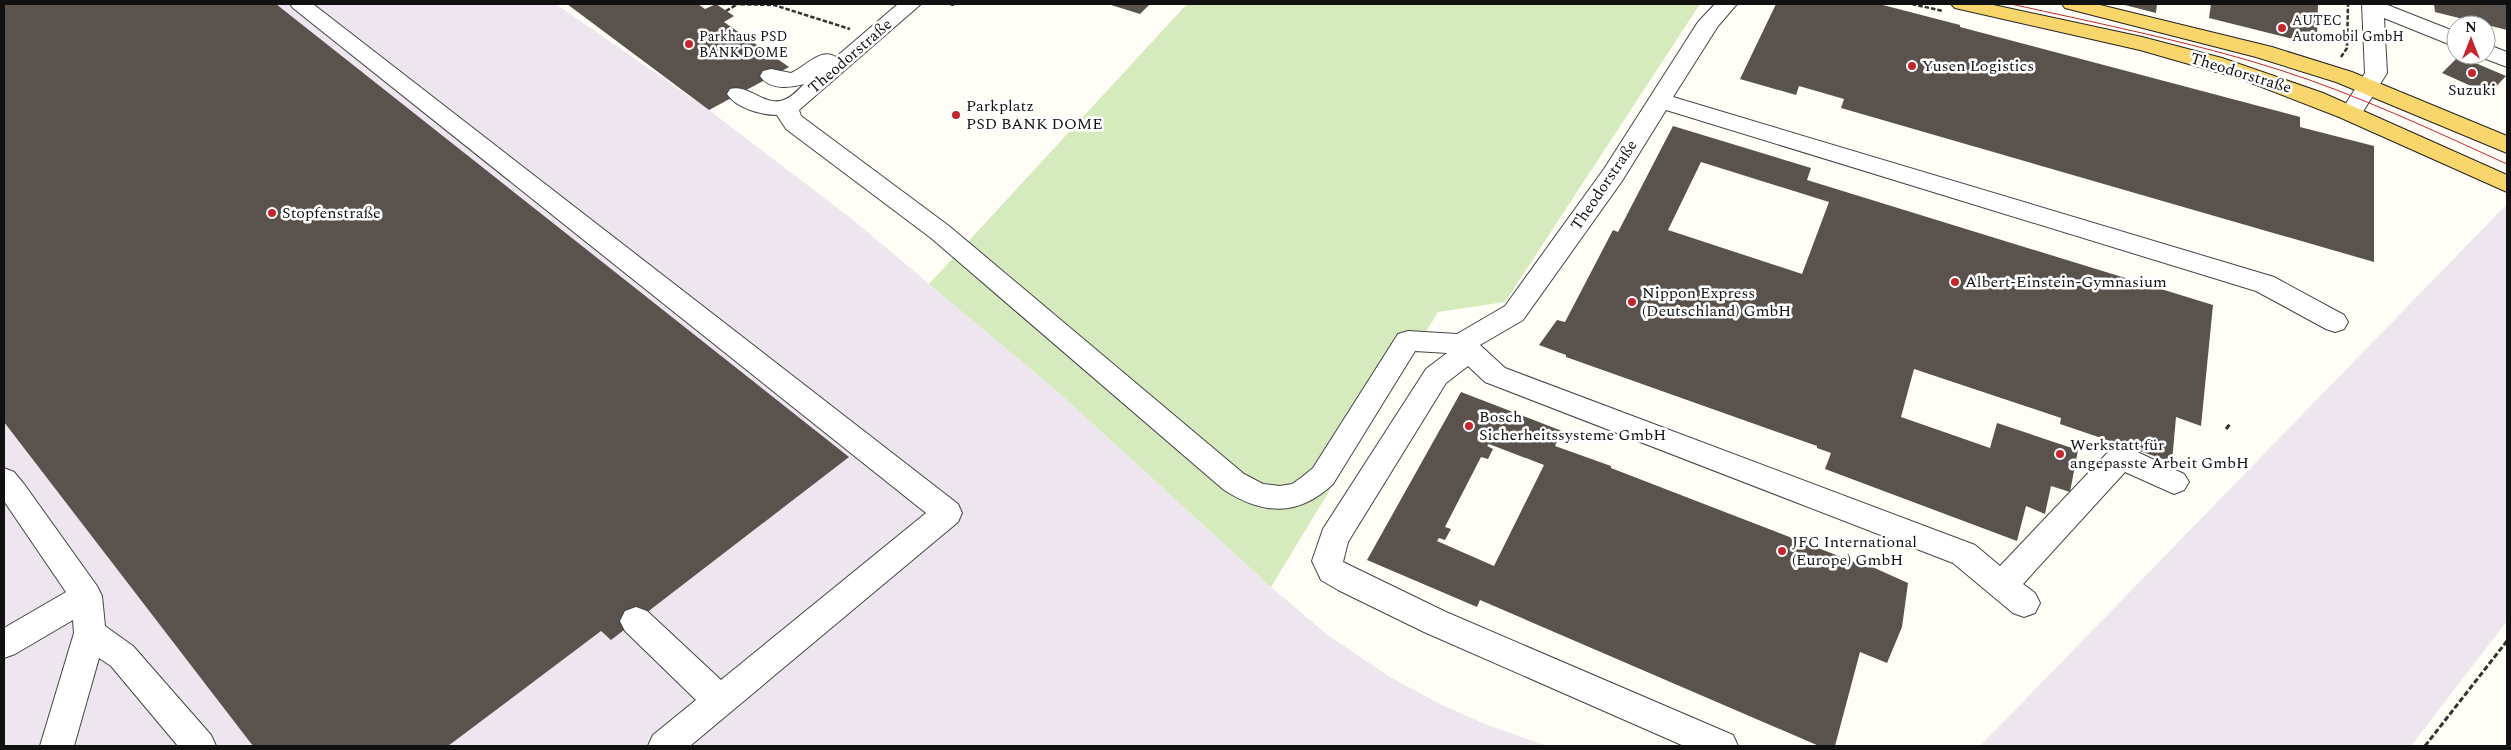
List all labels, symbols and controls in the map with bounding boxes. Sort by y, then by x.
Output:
place label: AUTEC Automobil GmbH [2292,10,2404,47]
street label: Theodorstraße [803,13,897,99]
north arrow [2446,15,2496,65]
text: N [2465,17,2477,38]
marker: AUTEC Automobil GmbH [2276,22,2288,34]
place label: Parkhaus PSD BANK DOME [699,26,788,63]
marker: Parkhaus PSD BANK DOME [683,38,695,50]
street label: Theodorstraße [2187,46,2295,100]
place label: Yusen Logistics [1922,54,2034,78]
marker: Yusen Logistics [1906,60,1918,72]
marker: Suzuki [2466,67,2478,79]
place label: Suzuki [2448,78,2496,102]
place label: Parkplatz PSD BANK DOME [966,94,1103,136]
marker: Parkplatz PSD BANK DOME [950,109,962,121]
street label: Theodorstraße [1565,135,1643,235]
place label: Stopfenstraße [282,201,381,225]
marker: Stopfenstraße [266,207,278,219]
place label: Albert-Einstein-Gymnasium [1965,270,2167,294]
marker: Albert-Einstein-Gymnasium [1949,276,1961,288]
place label: Nippon Express (Deutschland) GmbH [1642,281,1791,323]
marker: Nippon Express (Deutschland) GmbH [1626,296,1638,308]
place label: Bosch Sicherheitssysteme GmbH [1479,405,1666,447]
marker: Bosch Sicherheitssysteme GmbH [1463,420,1475,432]
place label: Werkstatt für angepasste Arbeit GmbH [2070,433,2249,475]
marker: Werkstatt für angepasste Arbeit GmbH [2054,448,2066,460]
place label: JFC International (Europe) GmbH [1792,530,1917,572]
marker: JFC International (Europe) GmbH [1776,545,1788,557]

